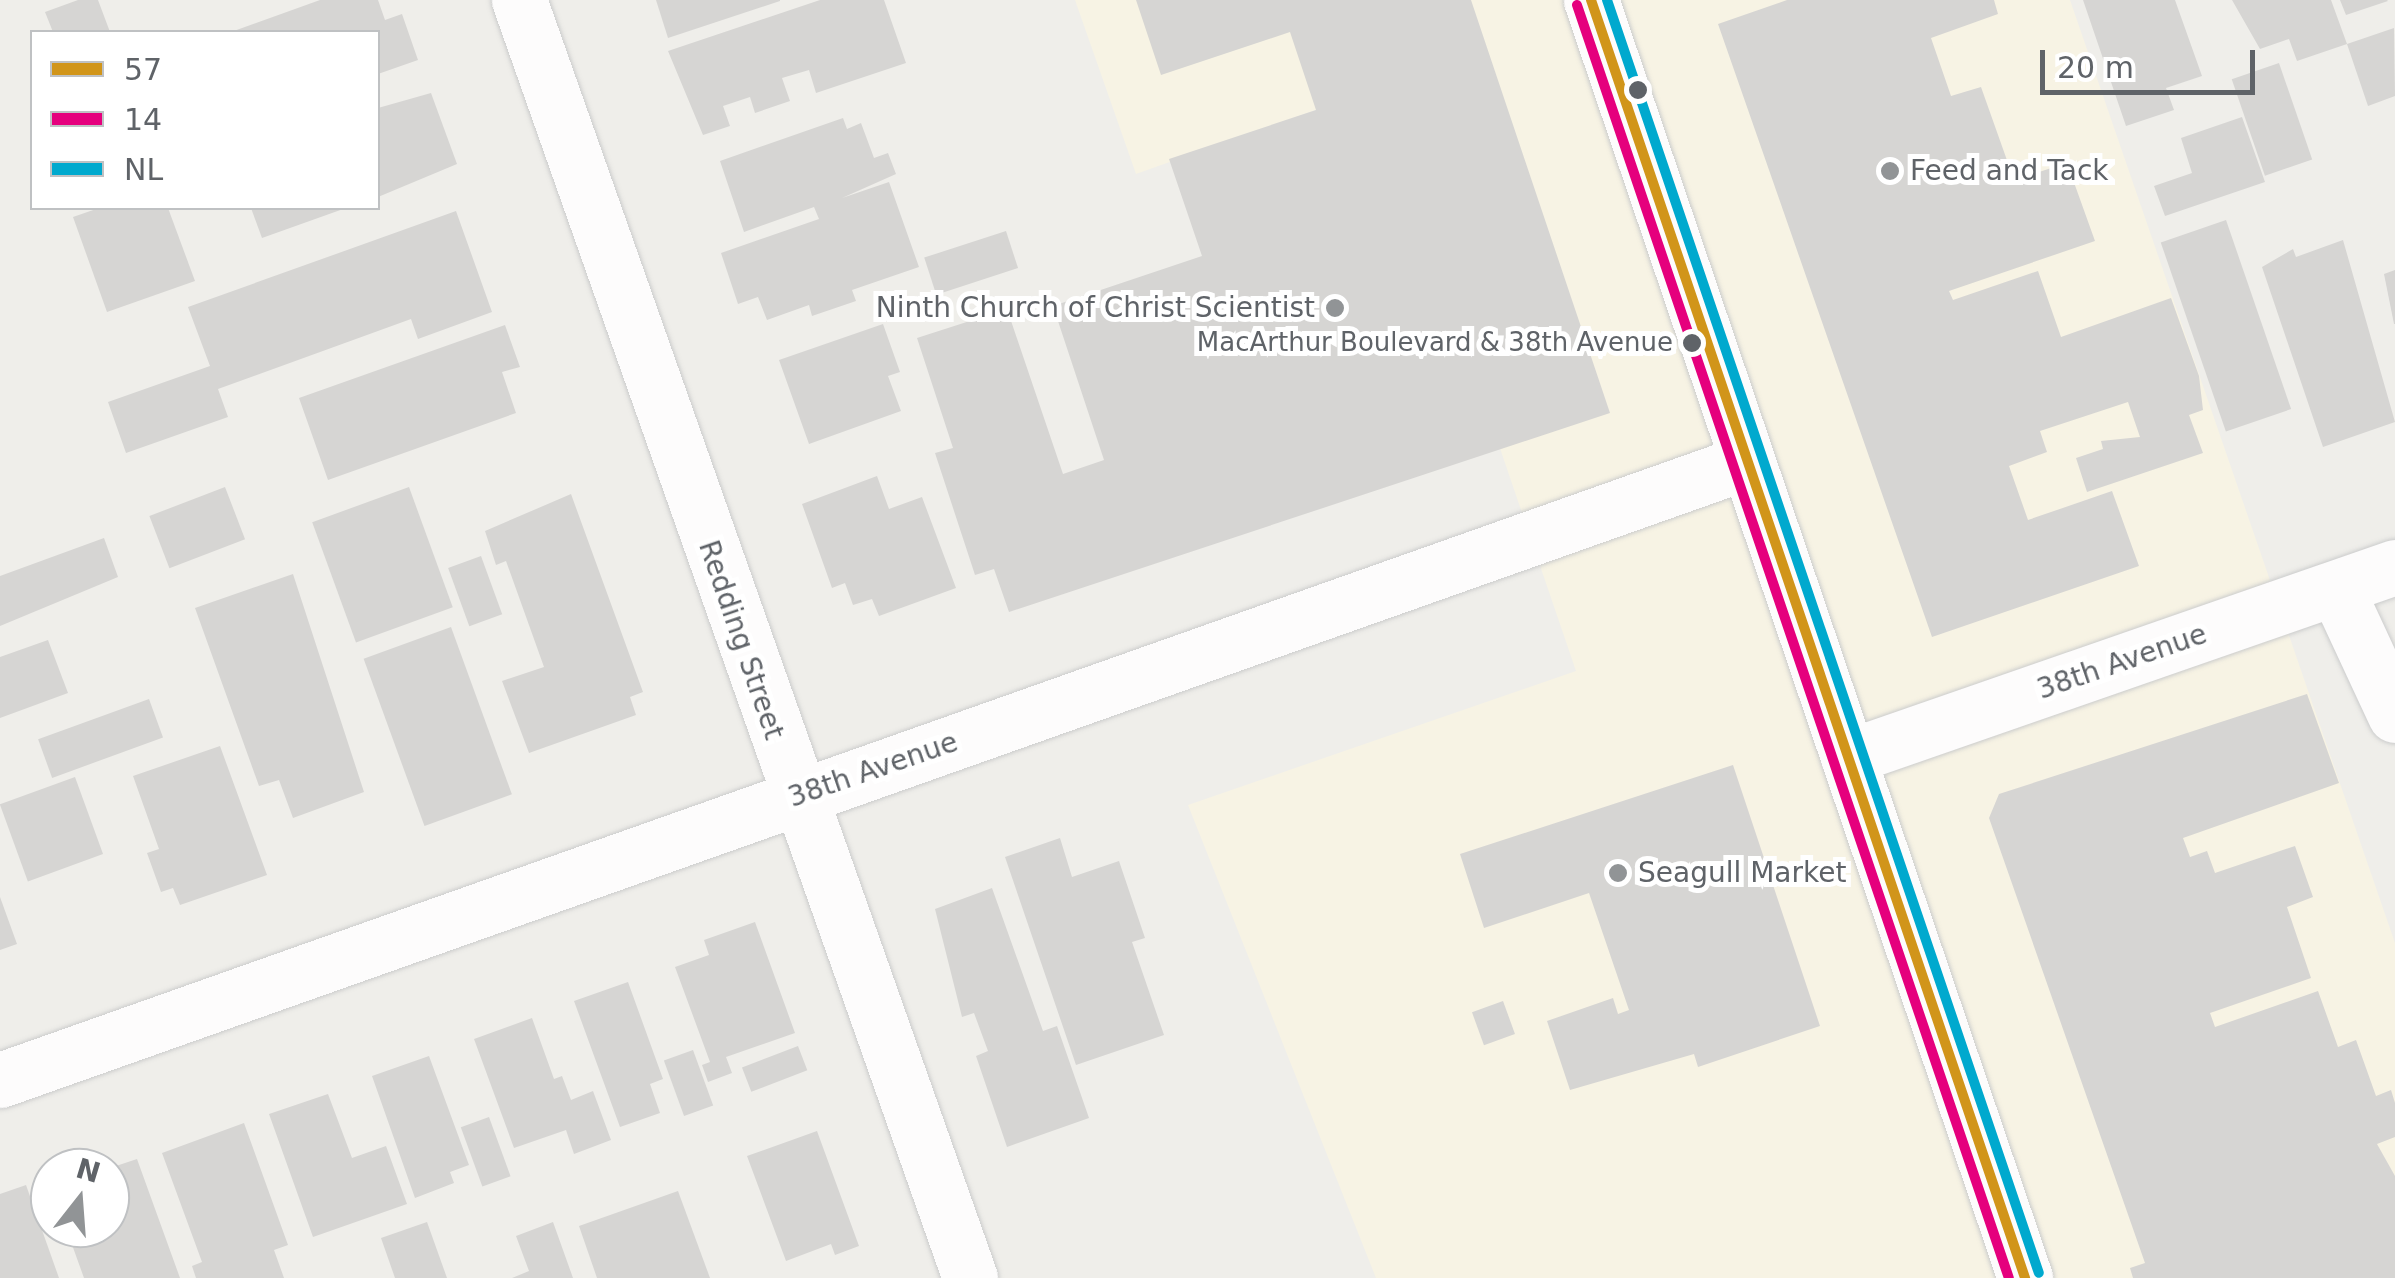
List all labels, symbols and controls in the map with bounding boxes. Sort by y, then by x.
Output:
legend [30,30,380,210]
scale bar [2045,30,2260,92]
text: 20 m [2057,50,2134,85]
text: 57 [124,52,162,87]
unlabelled marker [1628,80,1648,100]
text: 14 [124,102,162,137]
text: NL [124,152,163,187]
place label: Feed and Tack [1910,154,2109,188]
marker: Feed and Tack [1879,160,1901,182]
place label: Ninth Church of Christ Scientist [876,291,1315,325]
marker: Ninth Church of Christ Scientist [1324,297,1346,319]
place label: MacArthur Boulevard & 38th Avenue [1197,327,1673,359]
marker: MacArthur Boulevard & 38th Avenue [1682,333,1702,353]
street label: Redding Street [691,536,791,744]
street label: 38th Avenue [2033,617,2211,707]
street label: 38th Avenue [784,725,962,815]
place label: Seagull Market [1638,856,1846,890]
marker: Seagull Market [1607,862,1629,884]
north arrow [30,1148,130,1248]
text: N [72,1152,104,1190]

